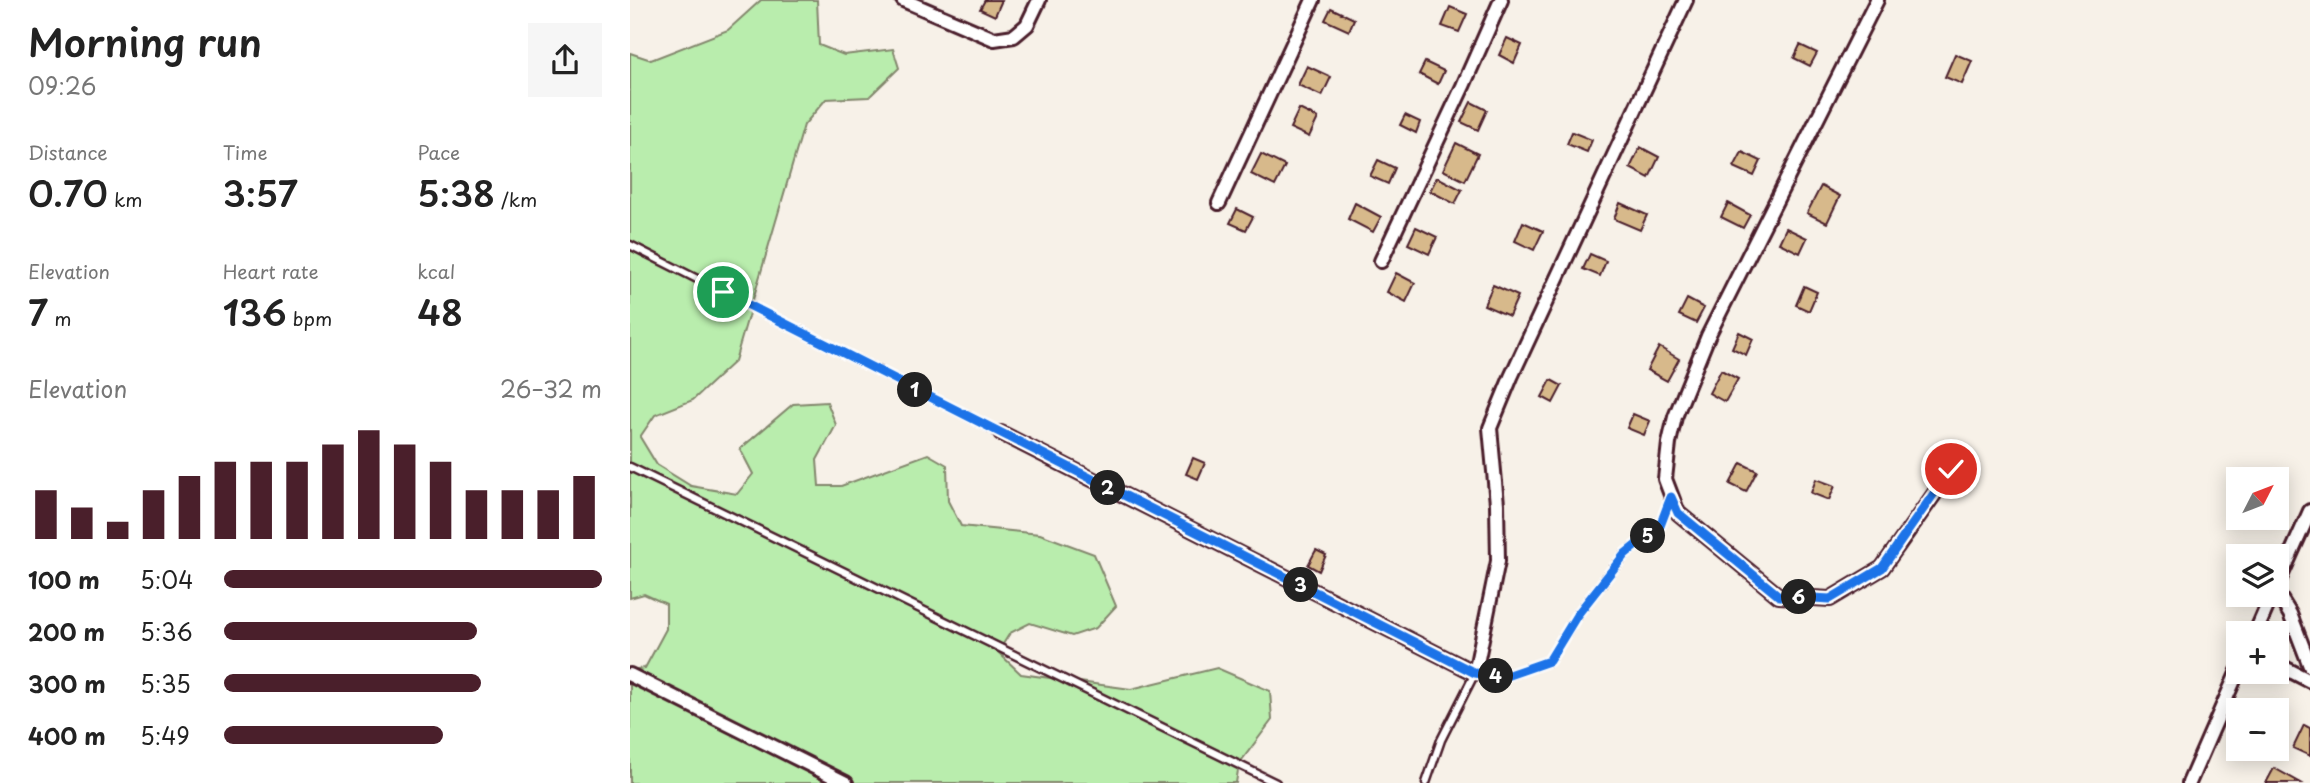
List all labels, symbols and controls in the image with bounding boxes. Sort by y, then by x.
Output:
text: Morning run [28,13,262,70]
button: share [528,23,602,97]
text: 09:26 [28,68,96,103]
text: Distance [28,138,108,166]
text: Time [223,138,268,166]
text: Pace [417,138,460,166]
text: 0.70 [28,166,108,219]
text: 3:57 [223,166,298,219]
text: 5:38 [417,166,495,219]
text: km [108,185,143,213]
text: /km [495,185,537,213]
text: Elevation [28,257,110,285]
text: Heart rate [223,257,319,285]
text: kcal [417,257,455,285]
pin [693,262,753,322]
icon: arrive [704,273,742,311]
text: 7 [28,285,48,338]
text: 136 [223,285,287,338]
text: 48 [417,285,463,338]
text: m [48,304,72,332]
text: bpm [287,304,332,332]
text: Elevation [28,371,127,406]
text: 26–32 m [500,371,602,406]
pin: 1 [898,372,932,408]
text: 1 [910,375,919,403]
pin [1921,439,1981,499]
icon: check [1932,450,1970,488]
north arrow [2226,467,2289,530]
map controls [2226,467,2289,761]
pin: 2 [1091,470,1126,505]
text: 2 [1101,473,1114,501]
pin: 5 [1630,518,1666,554]
text: 5 [1641,521,1654,549]
button: layers [2226,544,2289,607]
text: 100 m [28,562,100,597]
text: 5:04 [140,562,193,597]
pin: 3 [1284,568,1318,602]
text: 3 [1294,570,1307,598]
pin: 6 [1782,580,1816,614]
text: 6 [1792,582,1805,610]
text: 200 m [28,614,105,649]
text: 5:36 [140,614,193,649]
button: + [2226,621,2289,684]
pin: 4 [1478,658,1514,694]
text: 4 [1489,661,1502,689]
text: 300 m [28,666,106,701]
text: 5:35 [140,666,191,701]
button: − [2226,698,2289,761]
text: 400 m [28,718,106,753]
text: 5:49 [140,718,190,753]

